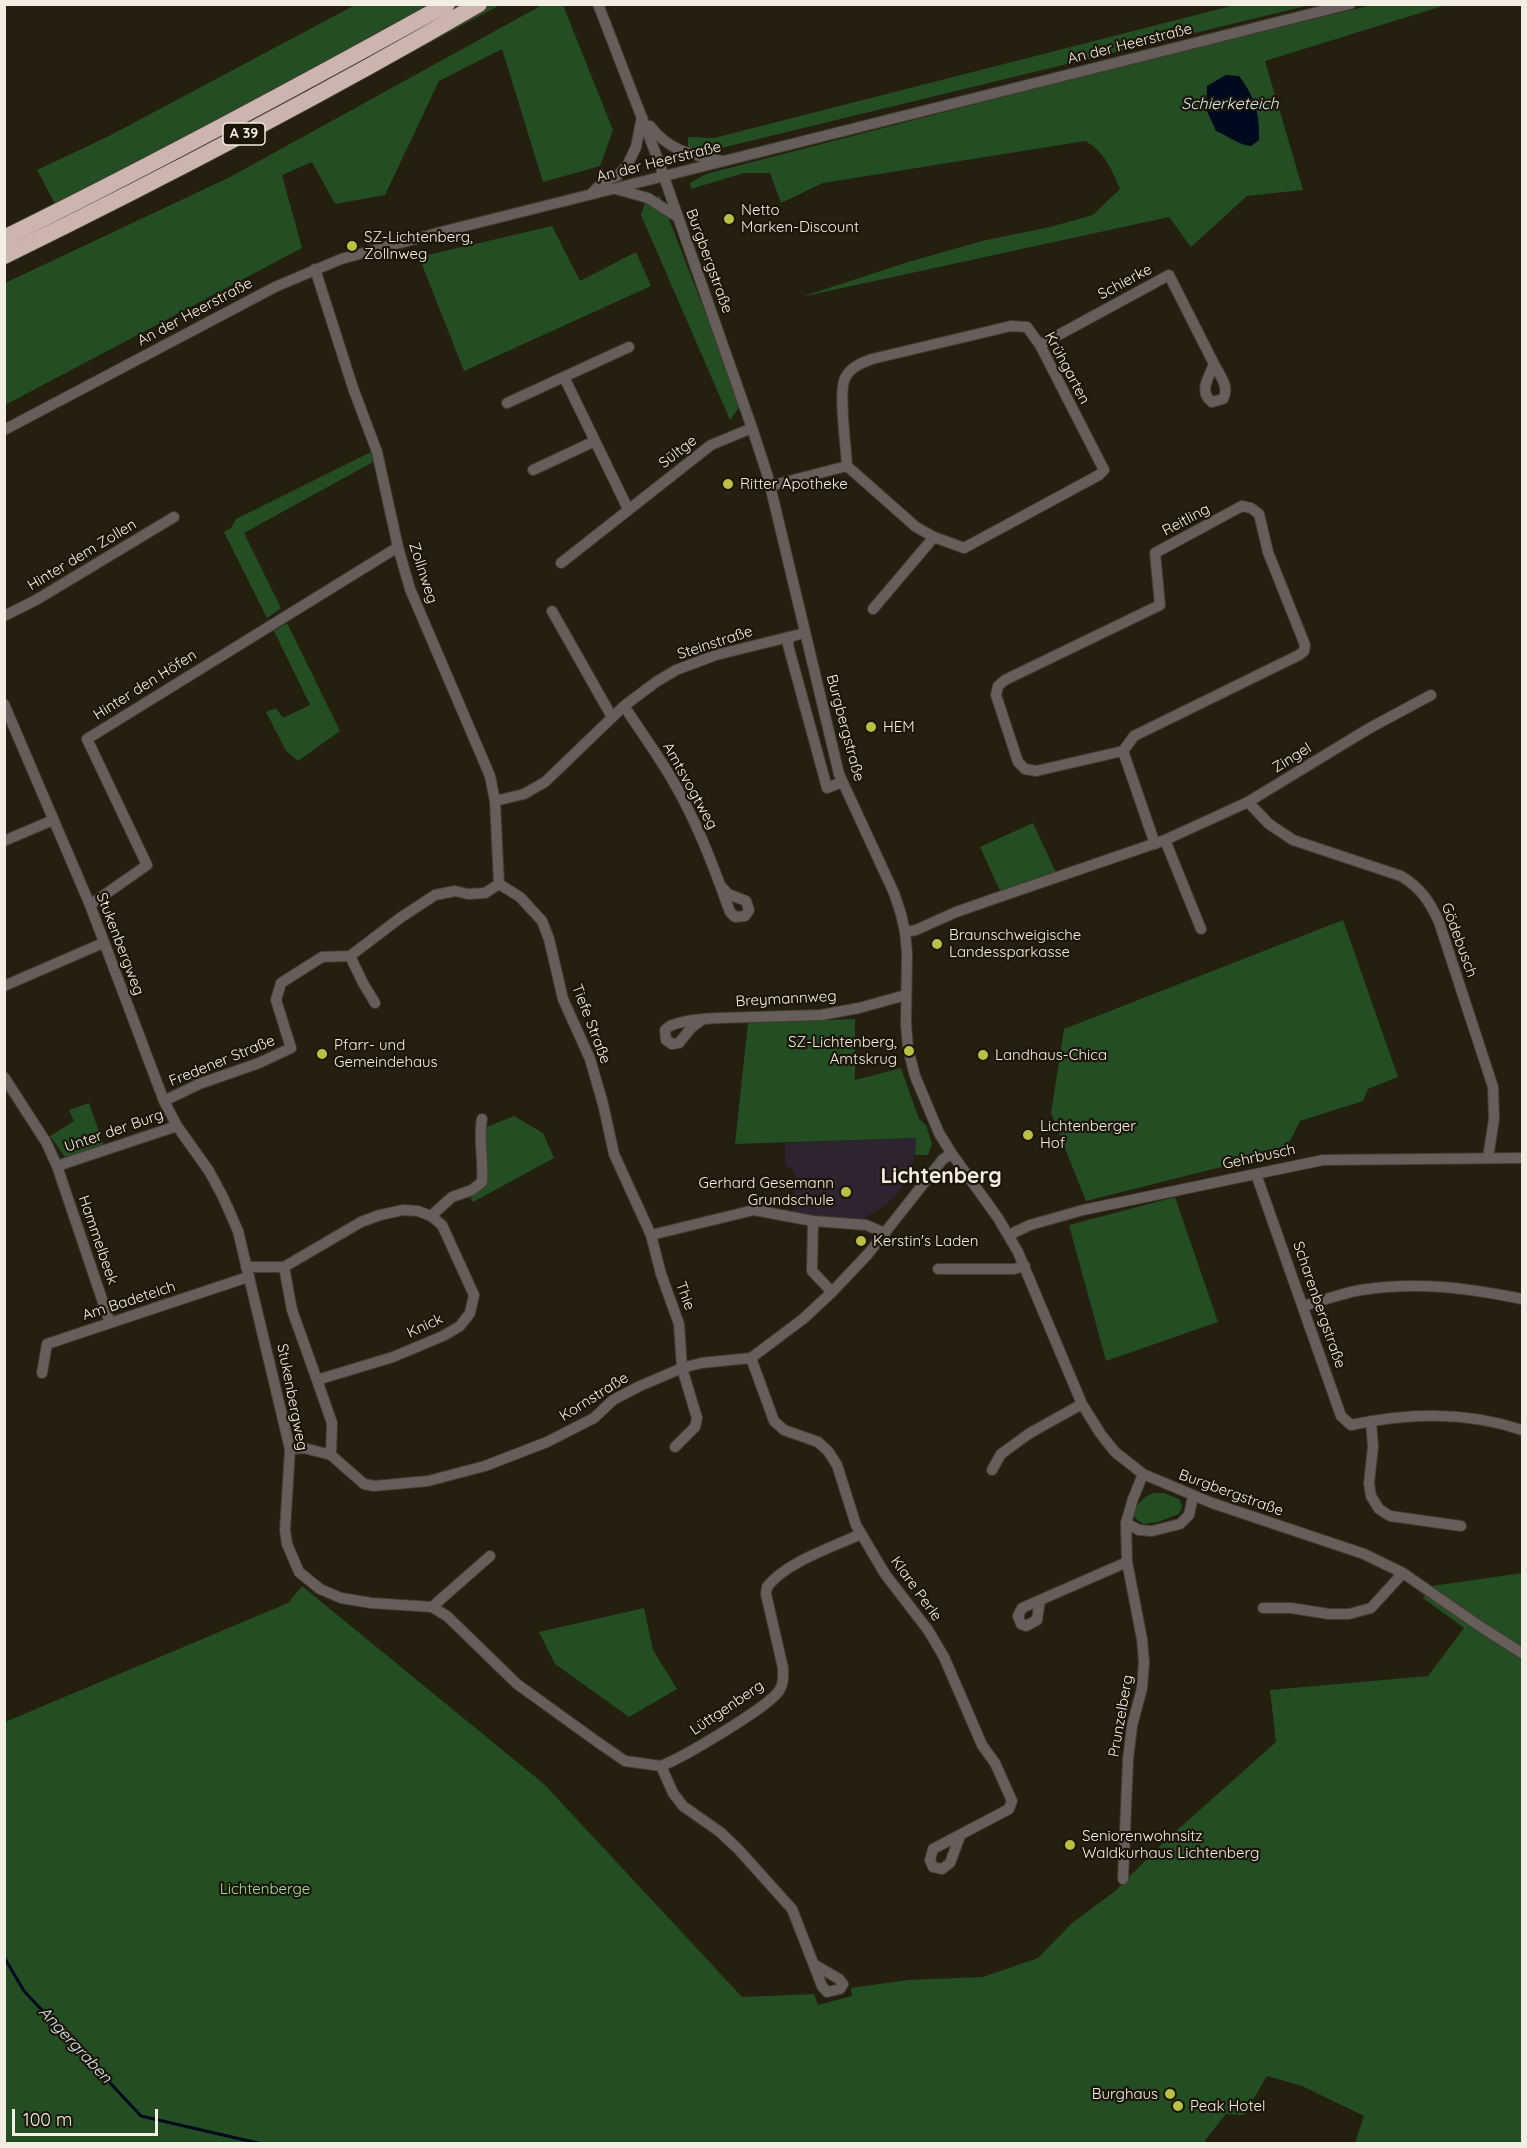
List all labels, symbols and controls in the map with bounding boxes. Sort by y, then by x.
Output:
street label: An der Heerstraße [1066,20,1194,68]
water label: Schierketeich [1181,94,1279,114]
road number: A 39 [223,123,265,145]
street label: An der Heerstraße [595,138,723,186]
place label: Netto Marken-Discount [741,201,859,236]
street label: Burgbergstraße [682,206,736,316]
marker: Netto Marken-Discount [722,212,736,226]
place label: SZ-Lichtenberg, Zollnweg [364,228,473,263]
marker: SZ-Lichtenberg, Zollnweg [345,239,359,253]
street label: Schierke [1095,260,1155,304]
street label: An der Heerstraße [134,274,256,350]
street label: Krühgarten [1040,329,1094,407]
street label: Sültge [656,432,700,472]
place label: Ritter Apotheke [740,475,848,493]
marker: Ritter Apotheke [721,477,735,491]
street label: Reitling [1159,500,1213,540]
street label: Hinter dem Zollen [24,515,140,595]
street label: Zollnweg [405,540,441,606]
street label: Steinstraße [675,622,755,664]
street label: Hinter den Höfen [90,646,200,724]
street label: Burgbergstraße [822,673,868,783]
place label: HEM [883,718,915,736]
marker: HEM [864,720,878,734]
street label: Amtsvogtweg [659,739,721,833]
street label: Zingel [1269,739,1315,777]
street label: Stukenbergweg [92,890,148,998]
street label: Gödebusch [1437,900,1481,980]
place label: Braunschweigische Landessparkasse [949,926,1081,961]
marker: Braunschweigische Landessparkasse [930,937,944,951]
street label: Tiefe Straße [568,982,614,1066]
street label: Breymannweg [735,987,837,1011]
street label: Fredener Straße [166,1032,278,1090]
place label: SZ-Lichtenberg, Amtskrug [788,1033,897,1068]
place label: Pfarr- und Gemeindehaus [334,1036,438,1071]
marker: SZ-Lichtenberg, Amtskrug [902,1044,916,1058]
place label: Landhaus-Chica [995,1046,1107,1064]
marker: Pfarr- und Gemeindehaus [315,1047,329,1061]
marker: Landhaus-Chica [976,1048,990,1062]
street label: Unter der Burg [62,1106,166,1156]
place label: Lichtenberger Hof [1040,1117,1136,1152]
marker: Lichtenberger Hof [1021,1128,1035,1142]
street label: Gehrbusch [1221,1140,1297,1174]
district label: Lichtenberg [880,1164,1002,1190]
place label: Gerhard Gesemann Grundschule [699,1174,834,1209]
marker: Gerhard Gesemann Grundschule [839,1185,853,1199]
street label: Hammelbeek [74,1193,122,1287]
place label: Kerstin's Laden [873,1232,978,1250]
marker: Kerstin's Laden [854,1234,868,1248]
street label: Scharenbergstraße [1289,1239,1349,1371]
street label: Am Badeteich [80,1277,178,1325]
street label: Thie [672,1279,698,1313]
street label: Knick [404,1310,446,1342]
street label: Stukenbergweg [273,1342,311,1452]
street label: Kornstraße [556,1369,632,1425]
street label: Burgbergstraße [1176,1466,1286,1520]
street label: Klare Perle [887,1553,945,1625]
street label: Prunzelberg [1105,1673,1137,1759]
street label: Lüttgenberg [687,1677,767,1739]
place label: Seniorenwohnsitz Waldkurhaus Lichtenberg [1082,1827,1259,1862]
marker: Seniorenwohnsitz Waldkurhaus Lichtenberg [1063,1838,1077,1852]
park label: Lichtenberge [220,1880,310,1898]
water label: Angergraben [35,2003,115,2087]
place label: Burghaus [1092,2085,1158,2103]
marker: Burghaus [1163,2087,1177,2101]
scale bar [15,2097,160,2135]
place label: Peak Hotel [1190,2097,1265,2115]
marker: Peak Hotel [1171,2099,1185,2113]
text: 100 m [23,2108,72,2131]

